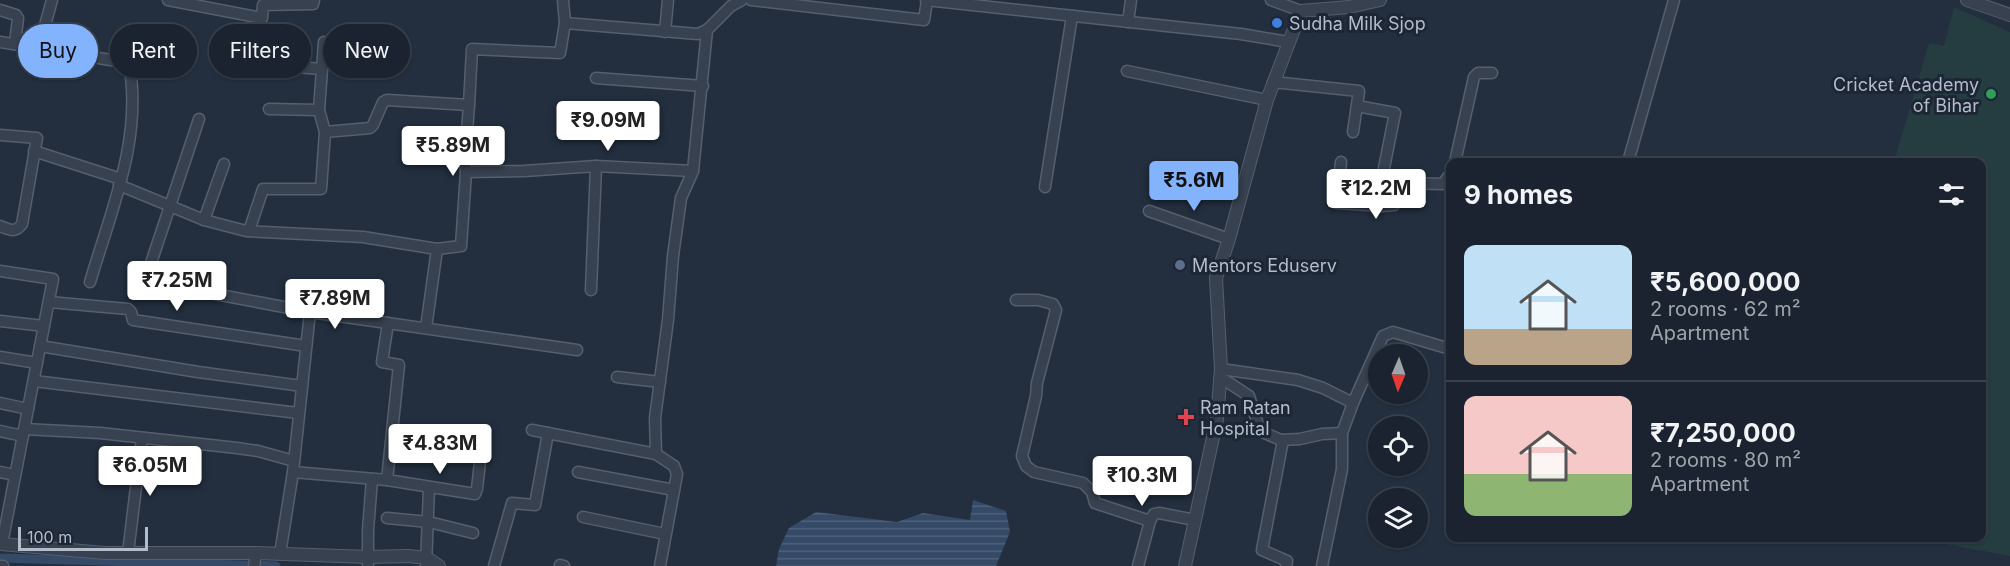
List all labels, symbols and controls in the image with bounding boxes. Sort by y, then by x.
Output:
place label: Sudha Milk Sjop [1289,13,1426,34]
marker: Sudha Milk Sjop [1270,16,1284,30]
chip: Buy [18,24,98,78]
chip: Rent [110,24,197,78]
chip: Filters [209,24,311,78]
chip: New [323,24,410,78]
place label: Cricket Academy of Bihar [1833,74,1979,116]
marker: Cricket Academy of Bihar [1984,87,1998,101]
pin: ₹9.09M [559,101,657,152]
text: ₹9.09M [570,108,646,132]
pin: ₹5.89M [404,126,502,177]
text: ₹5.89M [416,133,490,157]
pin: ₹5.6M [1152,161,1236,212]
text: ₹5.6M [1163,168,1225,192]
pin: ₹12.2M [1327,169,1425,220]
text: ₹12.2M [1341,176,1411,200]
icon: filters [1935,178,1968,211]
text: 9 homes [1464,179,1573,210]
place label: Mentors Eduserv [1192,255,1337,276]
marker: Mentors Eduserv [1173,258,1187,272]
pin: ₹7.25M [128,261,226,312]
text: ₹5,600,000 [1650,266,1801,297]
text: ₹7.25M [141,268,213,292]
icon: home [1512,269,1584,341]
pin: ₹7.89M [286,279,384,330]
text: ₹7.89M [299,286,371,310]
text: 2 rooms · 62 m² [1650,297,1801,321]
text: Apartment [1650,321,1749,345]
north arrow [1368,344,1428,404]
map controls [1368,344,1428,548]
place label: Ram Ratan Hospital [1200,397,1291,439]
marker: Ram Ratan Hospital [1177,408,1195,426]
button: locate [1368,416,1428,476]
text: ₹7,250,000 [1650,417,1796,448]
icon: home [1512,420,1584,492]
pin: ₹4.83M [391,424,489,475]
text: ₹4.83M [403,431,477,455]
pin: ₹6.05M [101,446,199,497]
text: 2 rooms · 80 m² [1650,448,1801,472]
text: ₹6.05M [113,453,187,477]
pin: ₹10.3M [1093,456,1191,507]
text: ₹10.3M [1107,463,1177,487]
text: Apartment [1650,472,1749,496]
button: layers [1368,488,1428,548]
scale bar [18,524,148,552]
text: 100 m [27,527,72,547]

